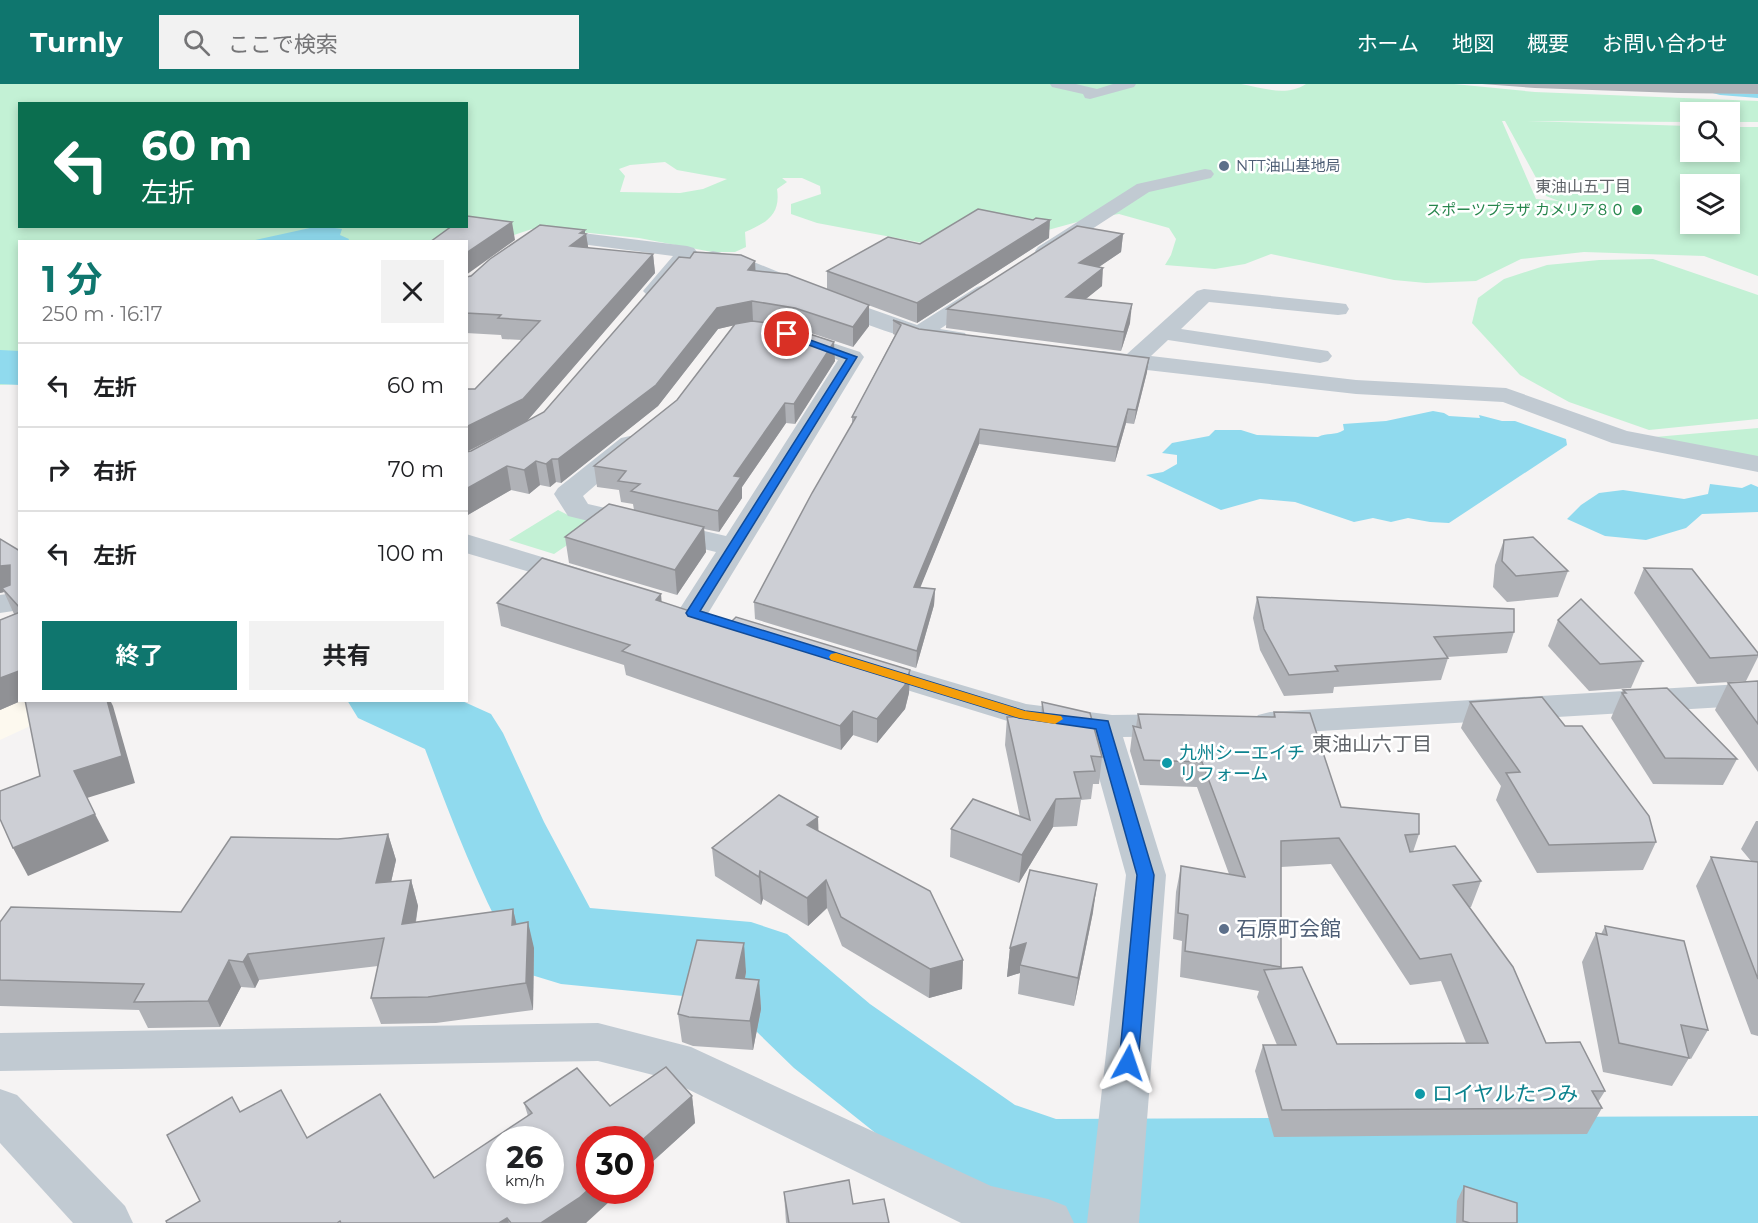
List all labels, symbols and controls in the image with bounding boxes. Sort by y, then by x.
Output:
search box [159,15,579,69]
text: Turnly [30,25,123,59]
icon: search [180,26,213,59]
text: ここで検索 [228,31,338,58]
text: ホーム [1357,31,1419,56]
text: 地図 [1452,31,1494,56]
text: 概要 [1527,31,1569,56]
text: お問い合わせ [1602,31,1728,56]
map controls [1680,102,1740,234]
button: search [1680,102,1740,162]
text: 60 m [141,119,252,171]
icon: left [42,126,120,204]
place label: NTT油山基地局 [1236,156,1341,175]
marker: NTT油山基地局 [1217,159,1231,173]
button: layers [1680,174,1740,234]
text: 左折 [141,176,195,209]
district label: 東油山五丁目 [1535,177,1631,196]
place label: スポーツプラザ カメリア８０ [1426,200,1625,219]
marker: スポーツプラザ カメリア８０ [1630,203,1644,217]
text: 1 分 [42,257,102,301]
button: close [381,260,444,323]
text: 250 m · 16:17 [42,302,163,326]
pin [761,308,812,359]
icon: arrive [770,317,803,350]
icon: left [42,369,75,402]
text: 60 m [387,372,444,399]
text: 左折 [93,374,137,401]
icon: right [42,453,75,486]
text: 70 m [388,456,444,483]
text: 右折 [93,458,137,485]
icon: left [42,537,75,570]
text: 100 m [378,540,444,567]
text: 左折 [93,542,137,569]
button: 終了 [42,621,237,690]
button: 共有 [249,621,444,690]
district label: 東油山六丁目 [1312,732,1432,756]
place label: 九州シーエイチ リフォーム [1179,742,1305,785]
marker: 九州シーエイチ リフォーム [1160,756,1174,770]
place label: 石原町会館 [1236,916,1341,941]
marker: 石原町会館 [1217,922,1231,936]
position arrow [1096,1031,1160,1095]
place label: ロイヤルたつみ [1432,1081,1578,1106]
marker: ロイヤルたつみ [1413,1087,1427,1101]
speed limit sign: 30 [576,1126,654,1204]
text: 26 [507,1139,543,1176]
text: km/h [505,1171,545,1190]

